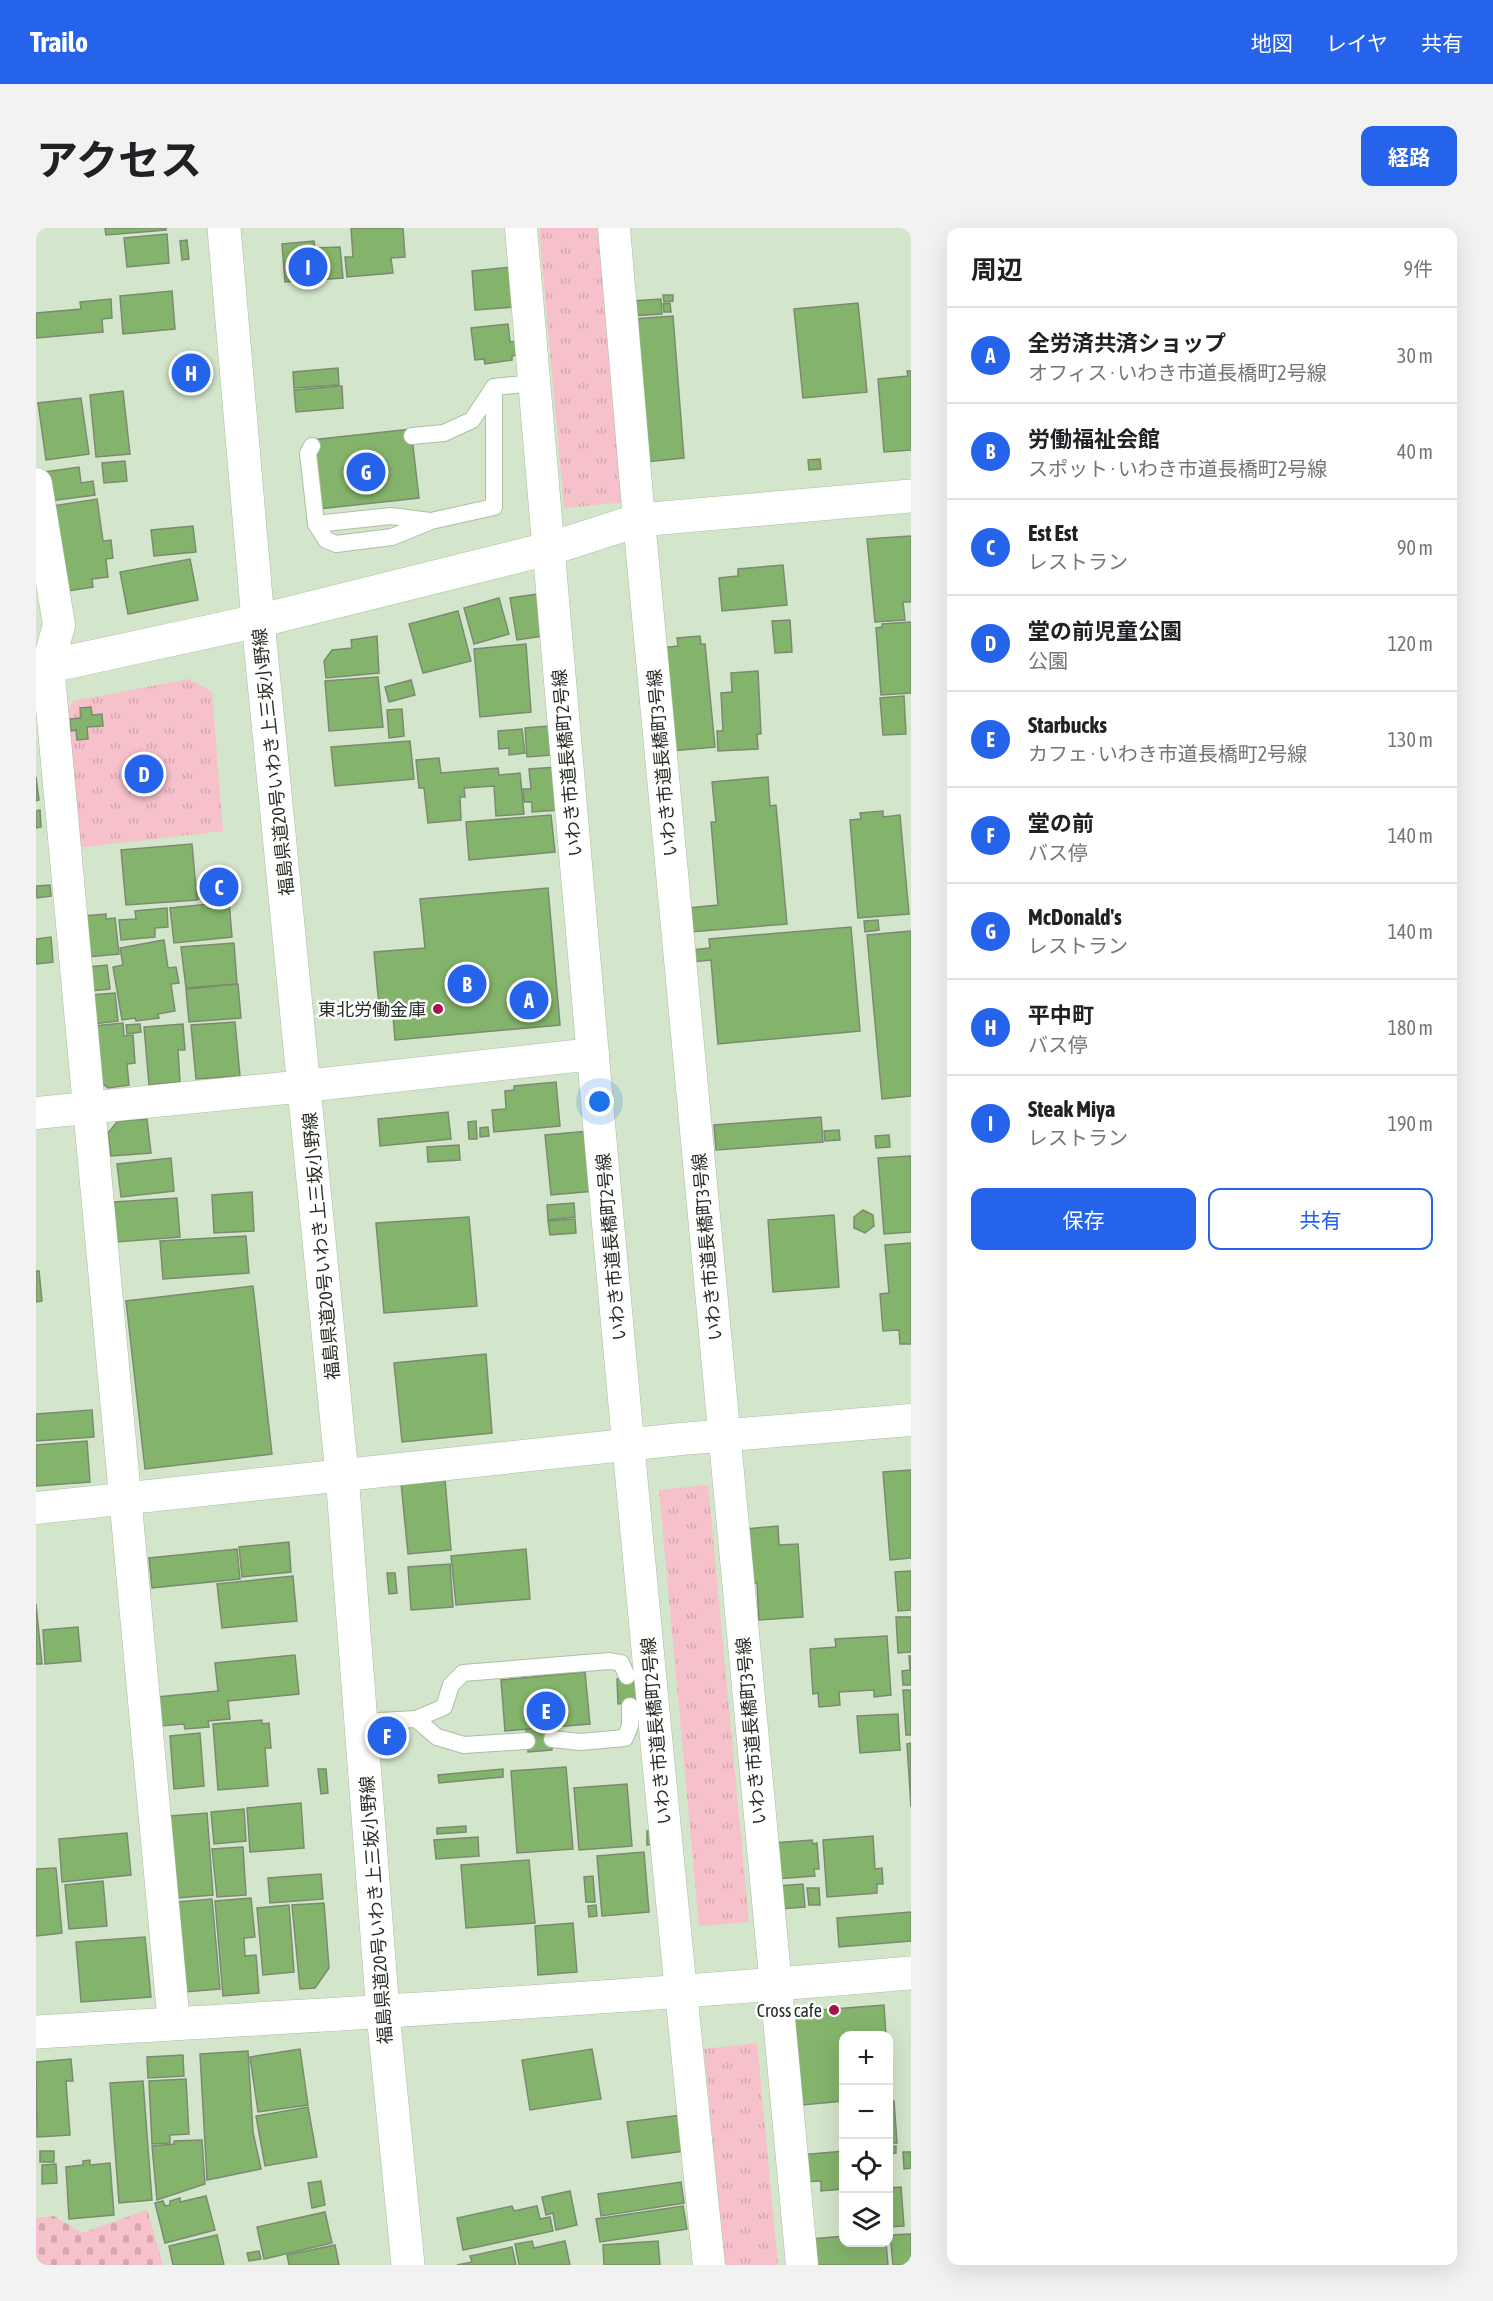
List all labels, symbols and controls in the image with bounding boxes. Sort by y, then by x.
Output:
text: Trailo [30,26,88,58]
text: 地図 [1251,31,1293,55]
text: レイヤ [1326,31,1388,55]
text: 共有 [1421,31,1463,55]
button: 経路 [1361,126,1457,186]
text: アクセス [36,136,202,184]
pin: I [288,244,328,290]
text: 周辺 [971,255,1023,285]
text: 9件 [1404,257,1433,280]
text: 全労済共済ショップ [1028,330,1226,356]
text: A [986,344,995,367]
text: 30 m [1397,344,1433,367]
pin: H [172,350,210,396]
text: オフィス · いわき市道長橋町2号線 [1028,361,1327,384]
text: 労働福祉会館 [1028,426,1160,452]
text: B [986,440,995,463]
text: 40 m [1397,440,1433,463]
pin: G [346,450,386,494]
text: スポット · いわき市道長橋町2号線 [1028,457,1327,480]
text: Est Est [1028,520,1078,546]
text: C [986,536,995,559]
text: 90 m [1397,536,1433,559]
text: レストラン [1028,550,1128,573]
text: 堂の前児童公園 [1028,618,1182,644]
street label: 福島県道20号いわき上三坂小野線 [249,627,297,897]
text: D [985,632,996,655]
text: 120 m [1388,632,1433,655]
text: 公園 [1028,649,1068,672]
street label: いわき市道長橋町2号線 [548,668,586,858]
street label: いわき市道長橋町3号線 [643,668,681,858]
text: Starbucks [1028,712,1107,738]
text: E [986,728,995,751]
text: 130 m [1388,728,1433,751]
text: カフェ · いわき市道長橋町2号線 [1028,742,1307,765]
pin: D [124,752,164,796]
text: 堂の前 [1028,810,1094,836]
text: F [986,824,995,847]
text: 140 m [1388,824,1433,847]
text: バス停 [1028,841,1088,864]
pin: C [200,864,238,910]
text: McDonald's [1028,904,1122,930]
text: G [985,920,996,943]
text: 140 m [1388,920,1433,943]
text: レストラン [1028,934,1128,957]
pin: B [448,962,486,1006]
pin: A [510,978,548,1022]
place label: 東北労働金庫 [318,999,426,1020]
marker: 東北労働金庫 [431,1002,445,1016]
text: 平中町 [1028,1002,1094,1028]
text: H [985,1016,996,1039]
text: 180 m [1388,1016,1433,1039]
text: バス停 [1028,1033,1088,1056]
your location [585,1087,614,1116]
text: Steak Miya [1028,1096,1115,1122]
street label: 福島県道20号いわき上三坂小野線 [299,1111,343,1381]
text: I [988,1112,993,1135]
text: 190 m [1388,1112,1433,1135]
text: レストラン [1028,1126,1128,1149]
street label: いわき市道長橋町2号線 [592,1152,630,1342]
street label: いわき市道長橋町3号線 [688,1152,726,1342]
button: 保存 [971,1188,1196,1250]
button: 共有 [1208,1188,1433,1250]
street label: いわき市道長橋町2号線 [637,1636,675,1826]
street label: いわき市道長橋町3号線 [732,1636,770,1826]
pin: E [526,1688,566,1734]
pin: F [368,1714,406,1758]
street label: 福島県道20号いわき上三坂小野線 [356,1775,396,2045]
place label: Cross cafe [757,2000,822,2021]
marker: Cross cafe [827,2003,841,2017]
map controls [839,2031,893,2247]
button: + [839,2031,893,2085]
button: − [839,2085,893,2139]
button: locate [839,2139,893,2193]
button: layers [839,2193,893,2247]

